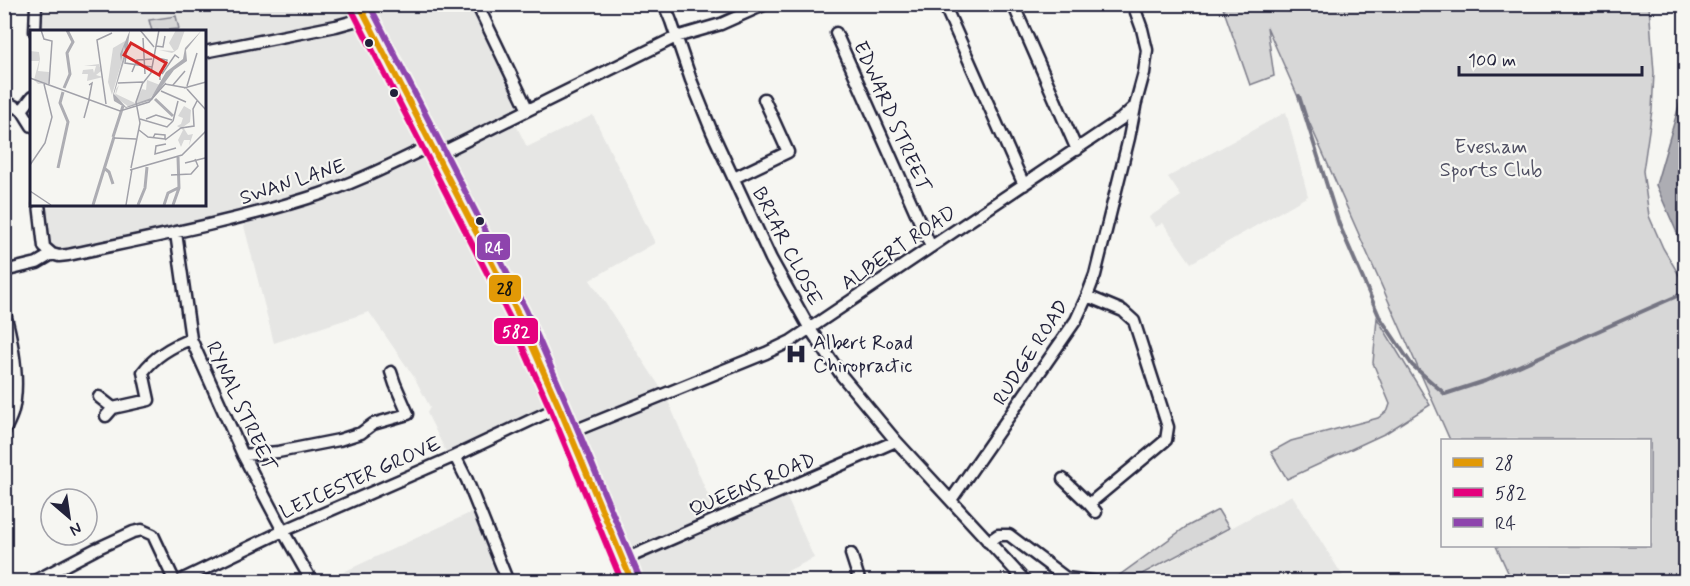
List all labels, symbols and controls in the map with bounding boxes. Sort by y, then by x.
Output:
inset map [30,30,206,206]
unlabelled marker [363,37,375,49]
street label: EDWARD STREET [846,37,938,197]
scale bar [1459,39,1642,77]
text: 100 m [1468,49,1516,73]
unlabelled marker [388,87,400,99]
park label: Evesham Sports Club [1440,134,1542,184]
street label: SWAN LANE [236,153,349,212]
street label: BRIAR CLOSE [745,183,828,311]
street label: ALBERT ROAD [836,200,962,297]
unlabelled marker [474,215,486,227]
line badge: R4 [476,233,511,261]
text: R4 [485,238,504,259]
line badge: 28 [488,274,522,303]
text: 28 [497,279,514,300]
street label: RUDGE ROAD [987,295,1076,411]
line badge: 582 [493,317,539,345]
text: 582 [502,322,530,343]
place label: Albert Road Chiropractic [813,330,913,380]
street label: RYNAL STREET [199,337,283,477]
hospital icon: Albert Road Chiropractic [784,342,808,366]
street label: LEICESTER GROVE [276,431,445,526]
legend [1441,439,1651,547]
street label: QUEENS ROAD [685,447,820,524]
text: 28 [1495,452,1514,476]
text: 582 [1495,482,1527,506]
north arrow [39,487,99,547]
text: R4 [1495,512,1516,536]
text: N [66,517,85,541]

